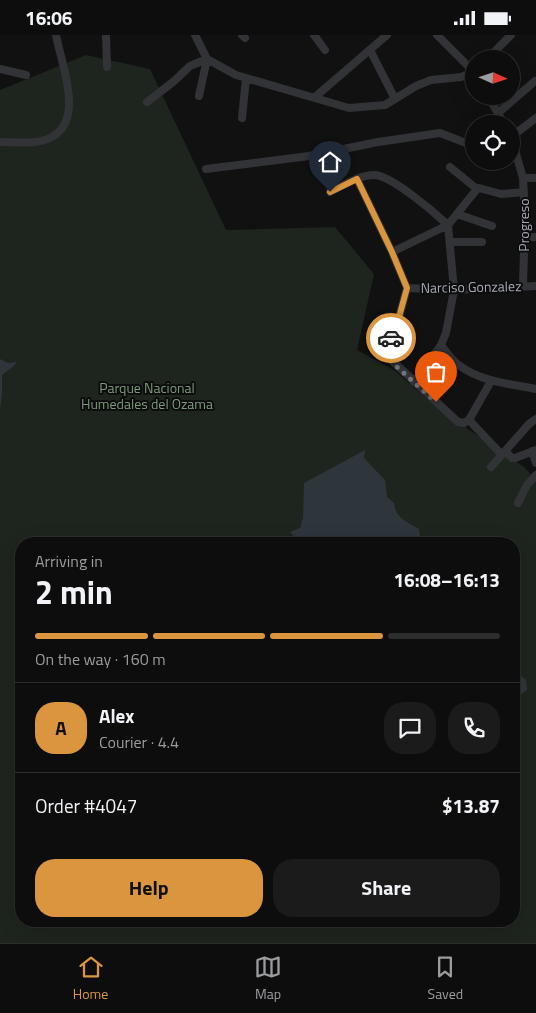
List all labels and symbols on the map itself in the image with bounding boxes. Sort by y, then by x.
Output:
north arrow [465,50,520,105]
pin [309,141,351,192]
street label: Progreso [513,198,534,252]
street label: Narciso Gonzalez [420,275,522,298]
courier [366,313,416,363]
pin [415,351,457,402]
park label: Parque Nacional Humedales del Ozama [81,377,213,414]

